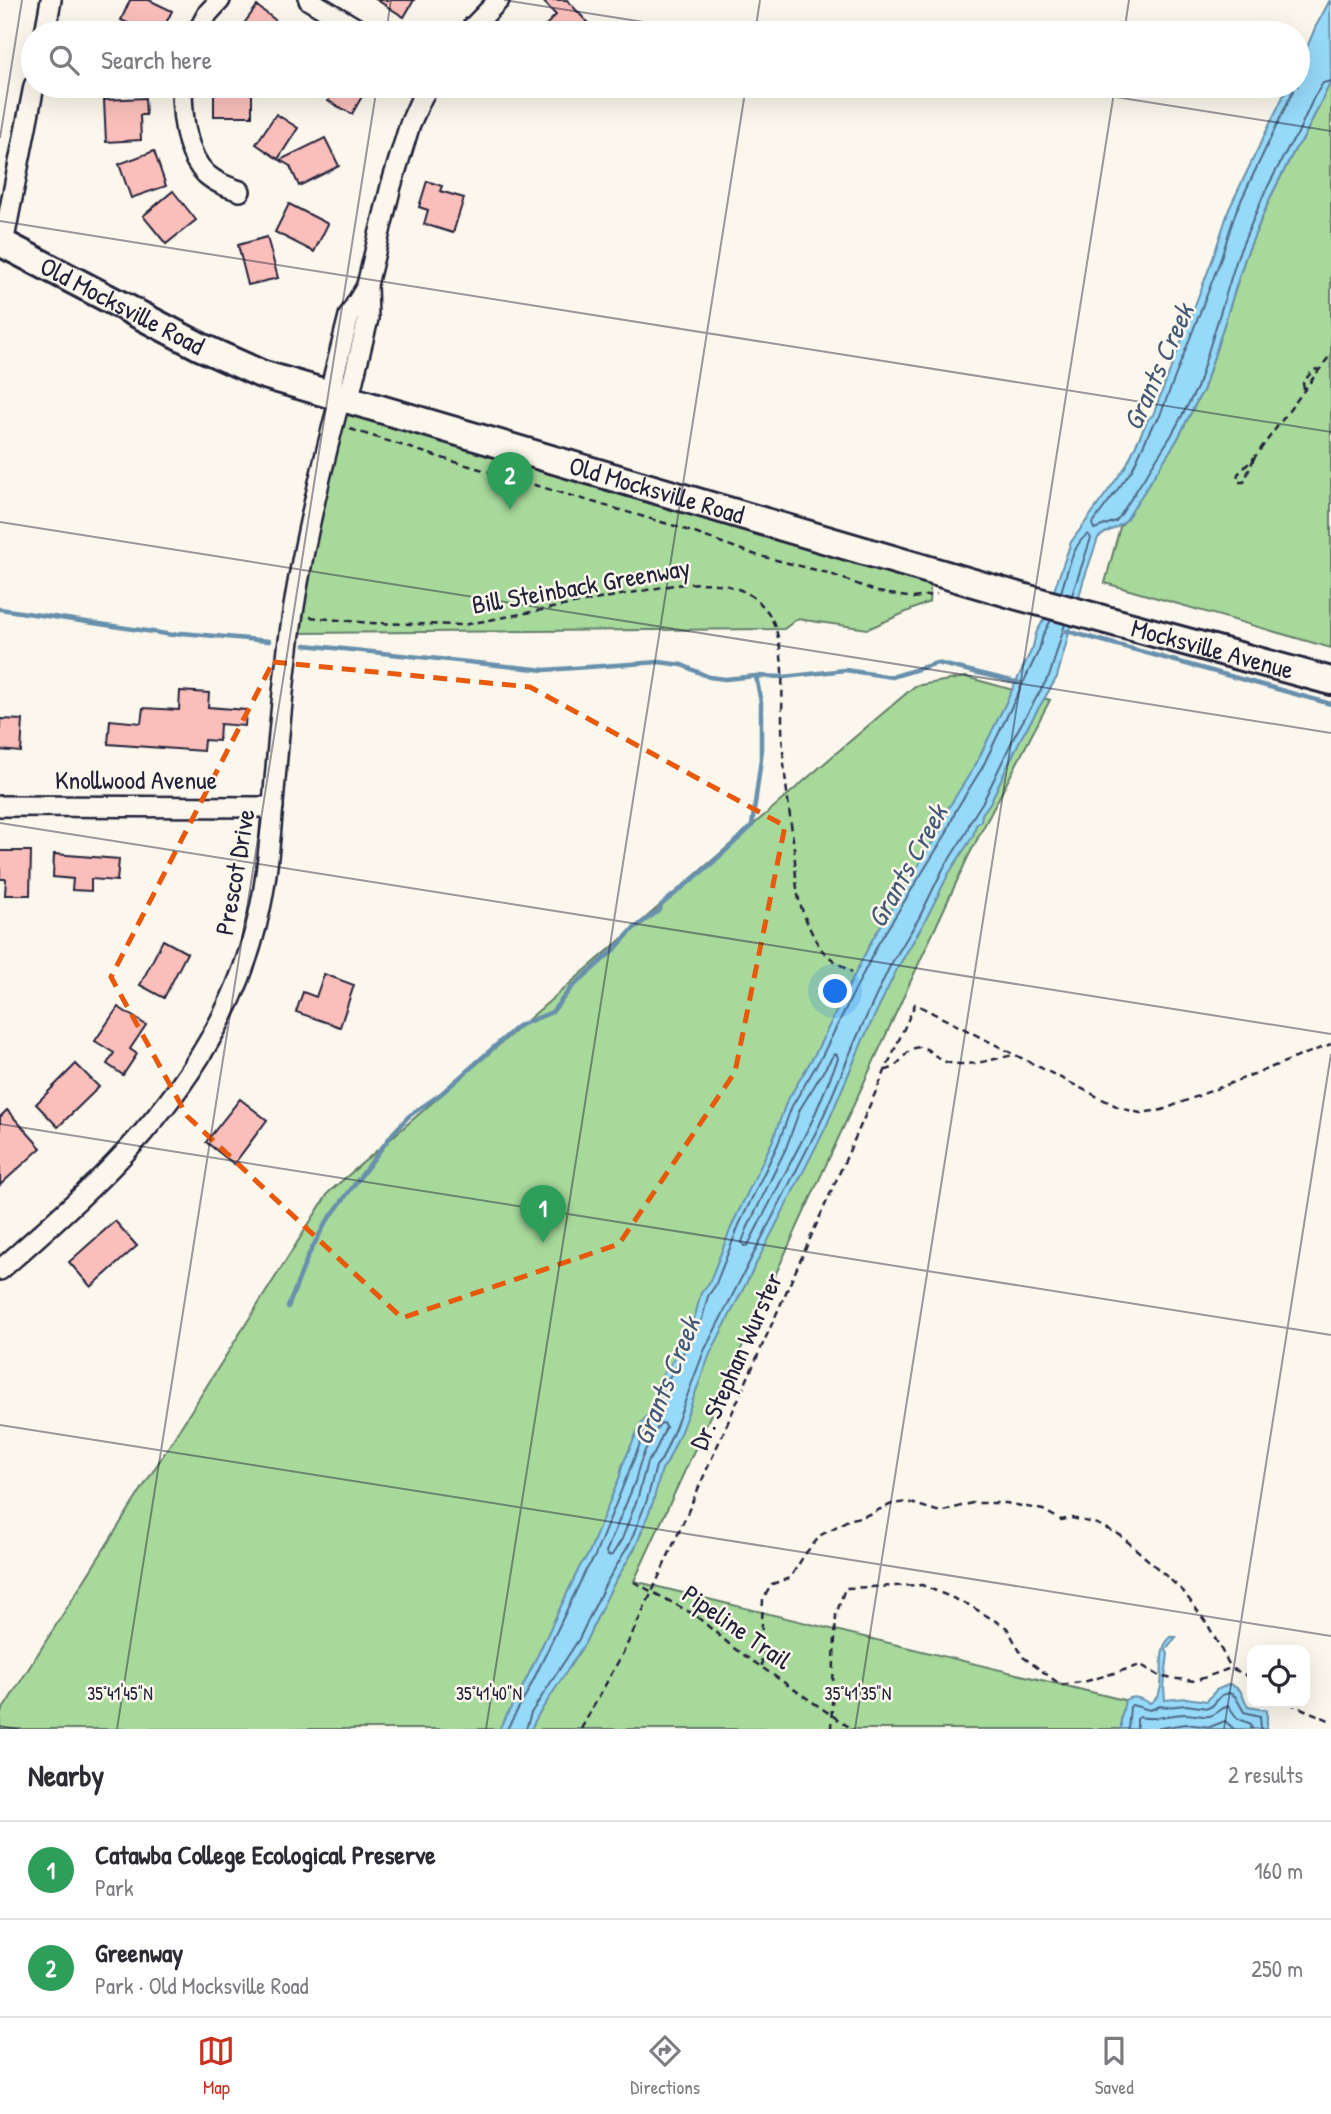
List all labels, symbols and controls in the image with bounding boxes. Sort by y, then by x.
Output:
search box [21,21,1310,98]
icon: search [45,41,83,79]
text: Search here [101,42,212,77]
street label: Old Mocksville Road [34,248,211,363]
water label: Grants Creek [1113,296,1204,436]
street label: Old Mocksville Road [565,447,749,532]
pin: 2 [487,452,533,510]
street label: Bill Steinback Greenway [469,549,693,622]
street label: Mocksville Avenue [1128,610,1298,687]
street label: Knollwood Avenue [55,762,217,797]
water label: Grants Creek [858,796,957,934]
street label: Prescot Drive [206,806,263,938]
your location [818,974,852,1008]
pin: 1 [520,1185,566,1243]
street label: Dr. Stephan Wurster [681,1267,790,1455]
water label: Grants Creek [623,1309,710,1451]
street label: Pipeline Trail [676,1576,799,1677]
map controls [1247,1645,1310,1708]
button: locate [1247,1645,1310,1708]
text: 35°41'45"N [87,1681,153,1706]
text: 35°41'40"N [456,1681,522,1706]
text: 35°41'35"N [825,1681,891,1706]
text: Nearby [28,1755,104,1795]
text: 2 results [1228,1759,1303,1790]
text: Catawba College Ecological Preserve [95,1837,436,1872]
text: 1 [47,1855,55,1886]
text: 160 m [1254,1855,1303,1886]
text: Park [95,1872,133,1903]
text: Greenway [95,1935,183,1970]
text: 2 [46,1953,56,1984]
text: 250 m [1251,1953,1303,1984]
text: Park · Old Mocksville Road [95,1970,309,2001]
tab: Map [197,2032,235,2100]
tab: Directions [630,2032,700,2100]
tab: Saved [1095,2032,1134,2100]

